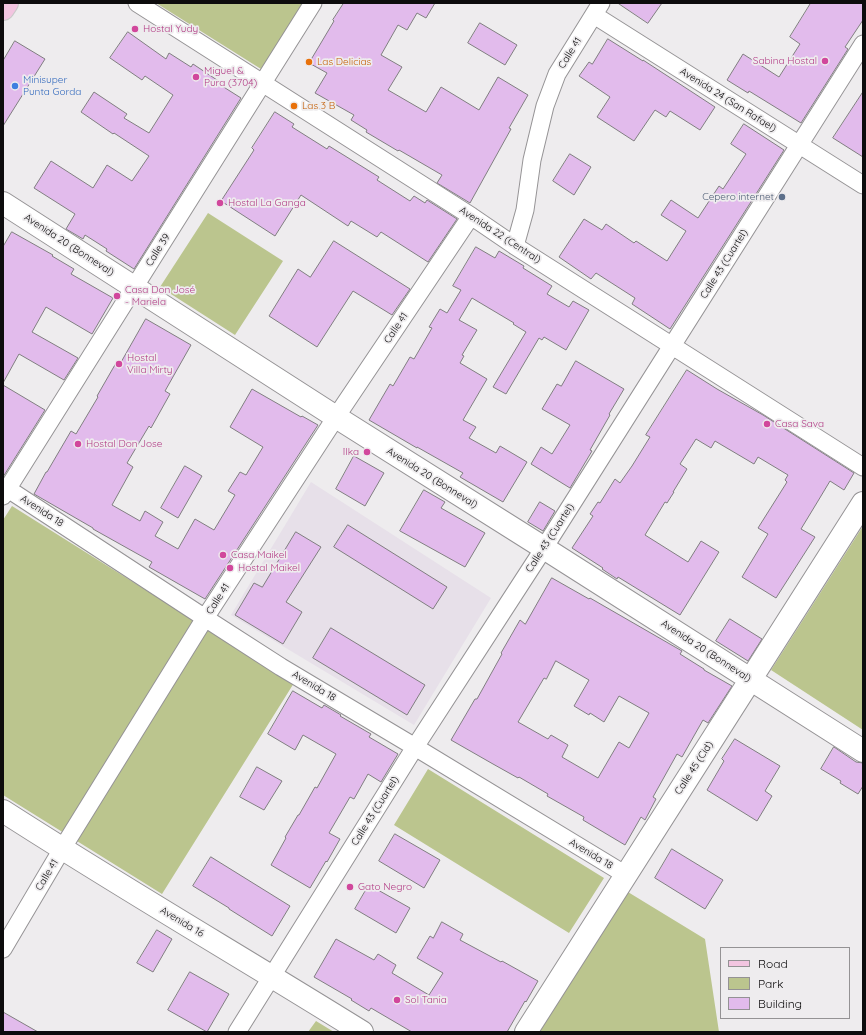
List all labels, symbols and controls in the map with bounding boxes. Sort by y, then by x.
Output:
place label: Hostal Yudy [143,23,198,35]
marker: Hostal Yudy [130,24,140,34]
street label: Calle 41 [556,35,584,71]
place label: Sabina Hostal [753,55,817,67]
place label: Las Delicias [317,56,371,68]
marker: Sabina Hostal [820,56,830,66]
marker: Las Delicias [304,57,314,67]
place label: Miguel & Pura (3704) [204,65,257,88]
street label: Avenida 24 (San Rafael) [678,65,778,135]
marker: Miguel & Pura (3704) [191,72,201,82]
place label: Minisuper Punta Gorda [23,74,81,98]
marker: Minisuper Punta Gorda [10,81,20,91]
place label: Las 3 B [302,100,335,112]
marker: Las 3 B [289,101,299,111]
place label: Cepero internet [702,191,774,203]
marker: Cepero internet [777,192,787,202]
place label: Hostal La Ganga [228,197,306,209]
marker: Hostal La Ganga [215,198,225,208]
street label: Avenida 22 (Central) [457,204,543,266]
street label: Avenida 20 (Bonneval) [22,211,116,279]
street label: Calle 43 (Cuartel) [698,227,750,301]
street label: Calle 39 [143,231,173,269]
place label: Casa Don José - Mariela [125,284,195,308]
marker: Casa Don José - Mariela [112,291,122,301]
street label: Calle 41 [381,310,411,346]
place label: Hostal Villa Mirty [127,352,173,376]
marker: Hostal Villa Mirty [114,359,124,369]
place label: Casa Sava [775,418,824,430]
marker: Casa Sava [762,419,772,429]
place label: Hostal Don Jose [86,438,162,450]
marker: Hostal Don Jose [73,439,83,449]
street label: Avenida 20 (Bonneval) [384,445,480,511]
place label: Ilka [343,446,359,458]
marker: Ilka [362,447,372,457]
street label: Avenida 18 [18,493,66,529]
street label: Calle 43 (Cuartel) [523,501,577,575]
place label: Casa Maikel [231,549,287,561]
marker: Casa Maikel [218,550,228,560]
place label: Hostal Maikel [238,562,300,574]
marker: Hostal Maikel [225,563,235,573]
street label: Calle 41 [204,581,232,617]
street label: Avenida 20 (Bonneval) [659,617,753,685]
street label: Avenida 18 [290,668,338,704]
street label: Calle 45 (Cid) [672,739,716,797]
street label: Calle 43 (Cuartel) [349,774,401,848]
street label: Avenida 18 [567,836,615,872]
street label: Calle 41 [33,857,61,893]
place label: Gato Negro [358,881,412,893]
marker: Gato Negro [345,882,355,892]
street label: Avenida 16 [158,904,206,940]
legend [720,947,850,1019]
text: Road [758,956,788,971]
text: Park [758,976,783,991]
place label: Sol Tania [405,994,447,1006]
marker: Sol Tania [392,995,402,1005]
text: Building [758,996,802,1011]

